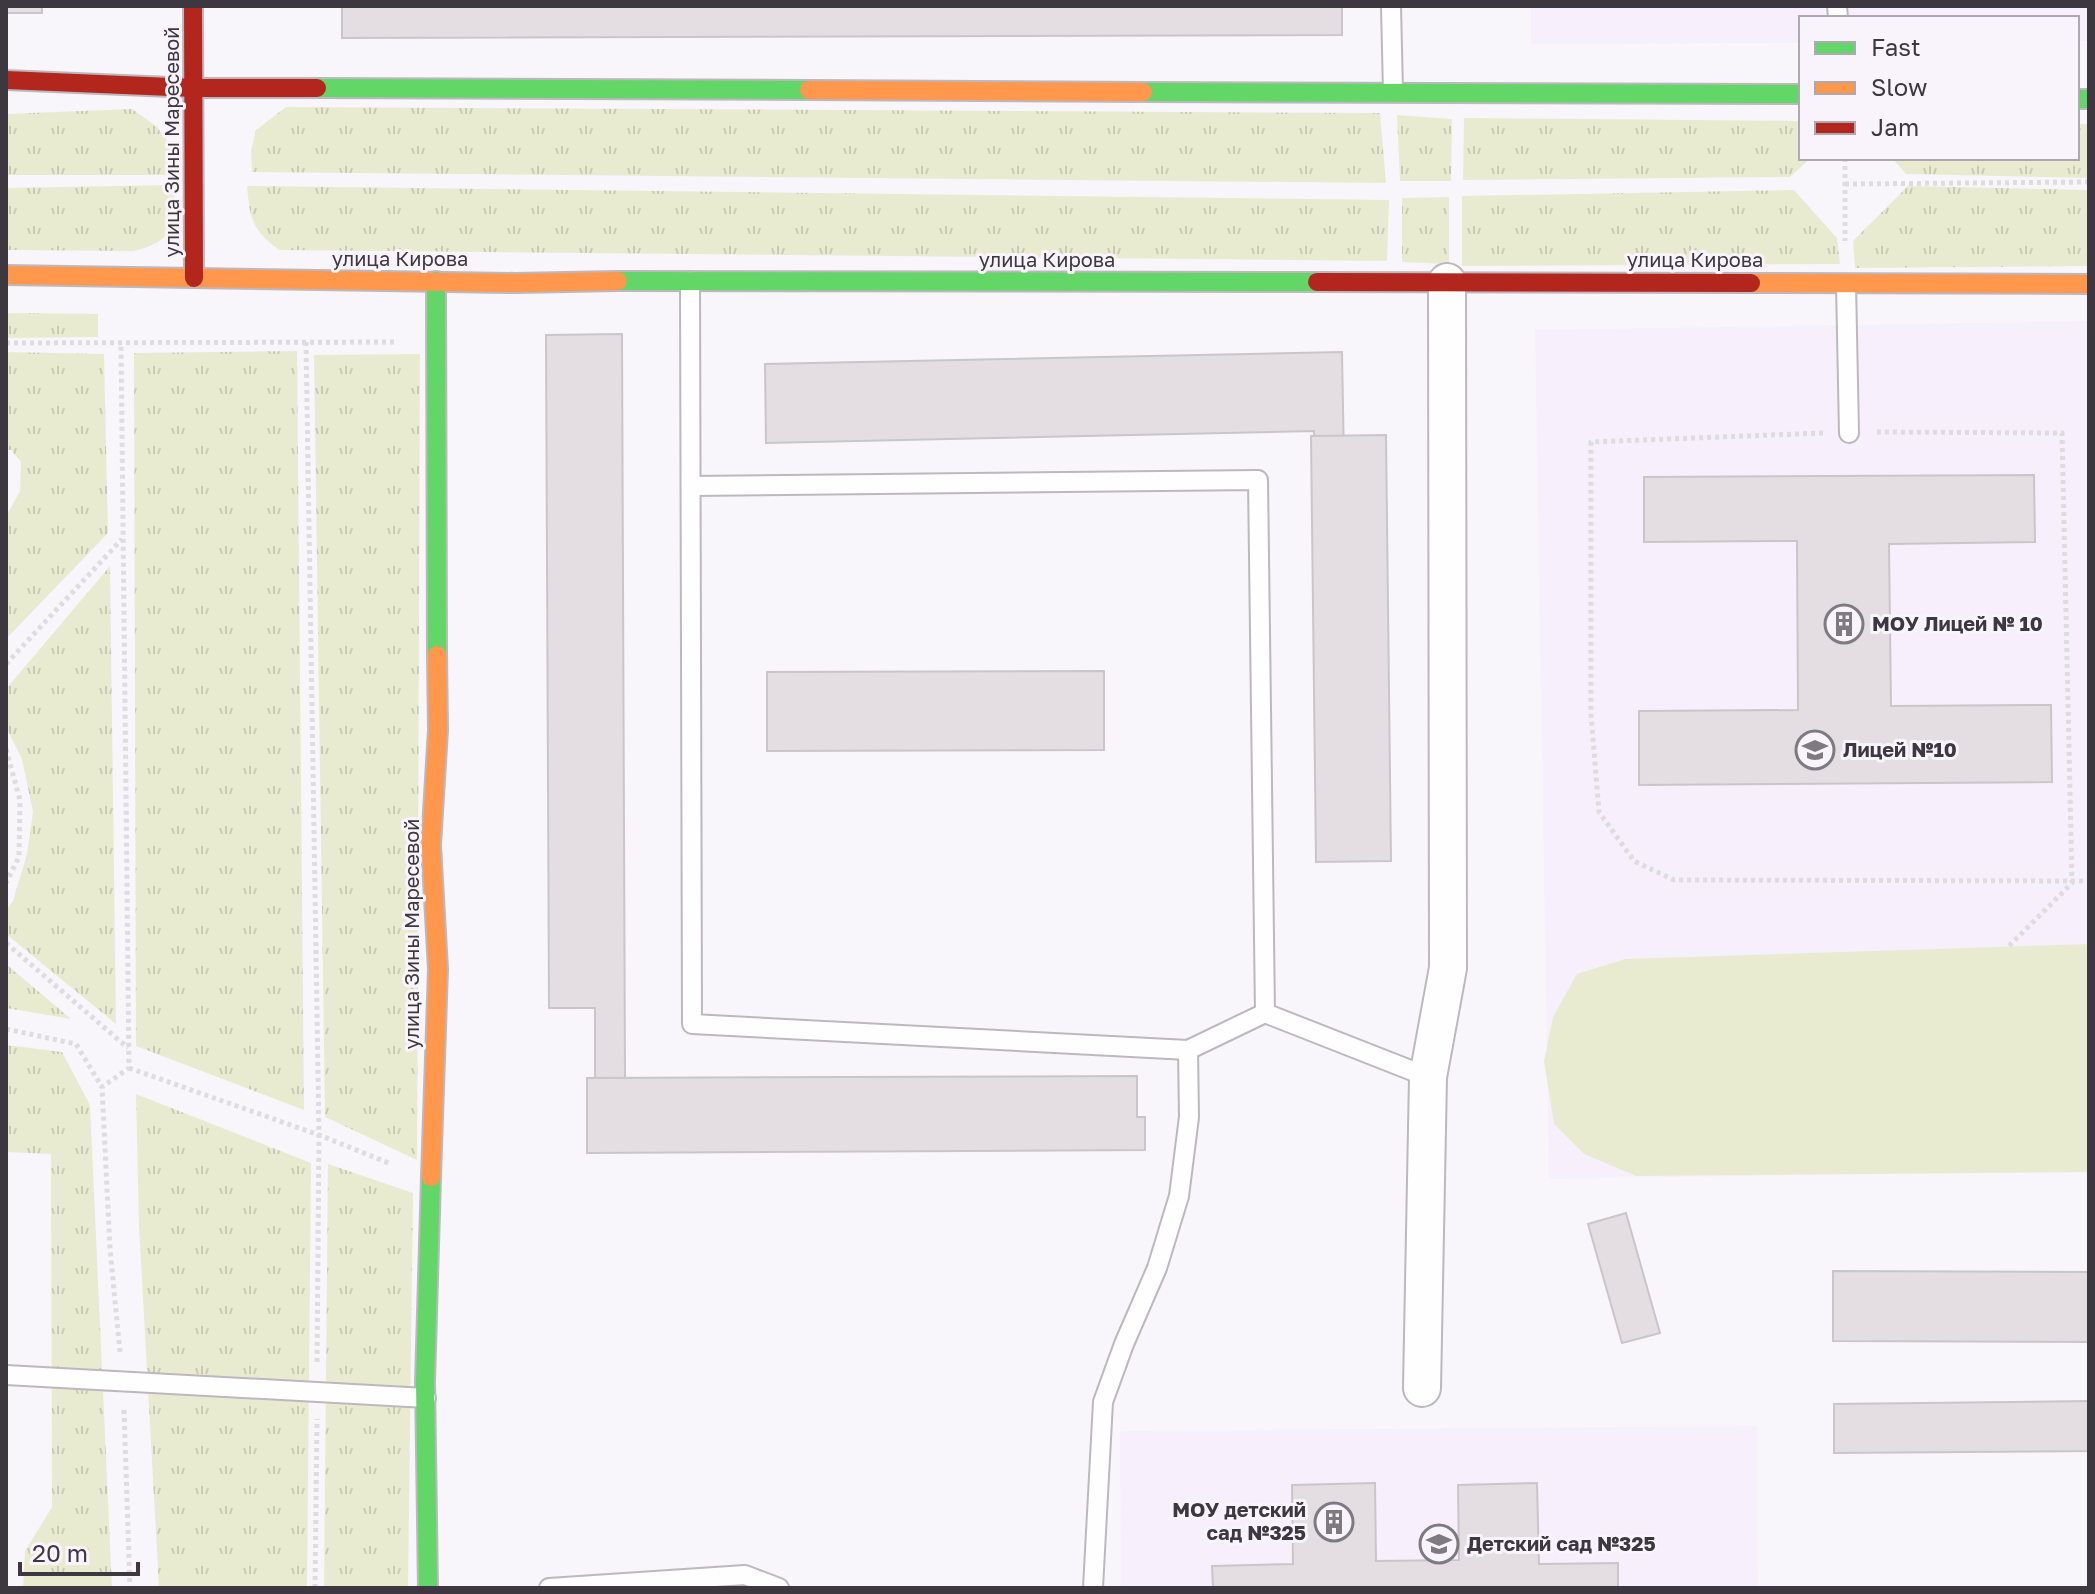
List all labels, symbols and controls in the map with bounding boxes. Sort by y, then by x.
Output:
legend [1799,16,2079,160]
street label: улица Зины Маресевой [159,27,183,257]
text: Fast [1871,32,1921,61]
text: Slow [1871,72,1927,101]
text: Jam [1871,112,1919,141]
street label: улица Кирова [332,246,468,270]
street label: улица Кирова [979,247,1115,271]
street label: улица Кирова [1627,247,1763,271]
building icon: МОУ Лицей № 10 [1823,603,1865,645]
place label: МОУ Лицей № 10 [1872,611,2043,635]
school or university icon: Лицей №10 [1794,729,1836,771]
place label: Лицей №10 [1843,737,1957,761]
street label: улица Зины Маресевой [399,819,423,1049]
place label: МОУ детский сад №325 [1172,1497,1306,1544]
building icon: МОУ детский сад №325 [1313,1501,1355,1543]
school or university icon: Детский сад №325 [1418,1523,1460,1565]
scale bar [20,1526,138,1576]
place label: Детский сад №325 [1467,1531,1656,1555]
text: 20 m [32,1538,88,1567]

